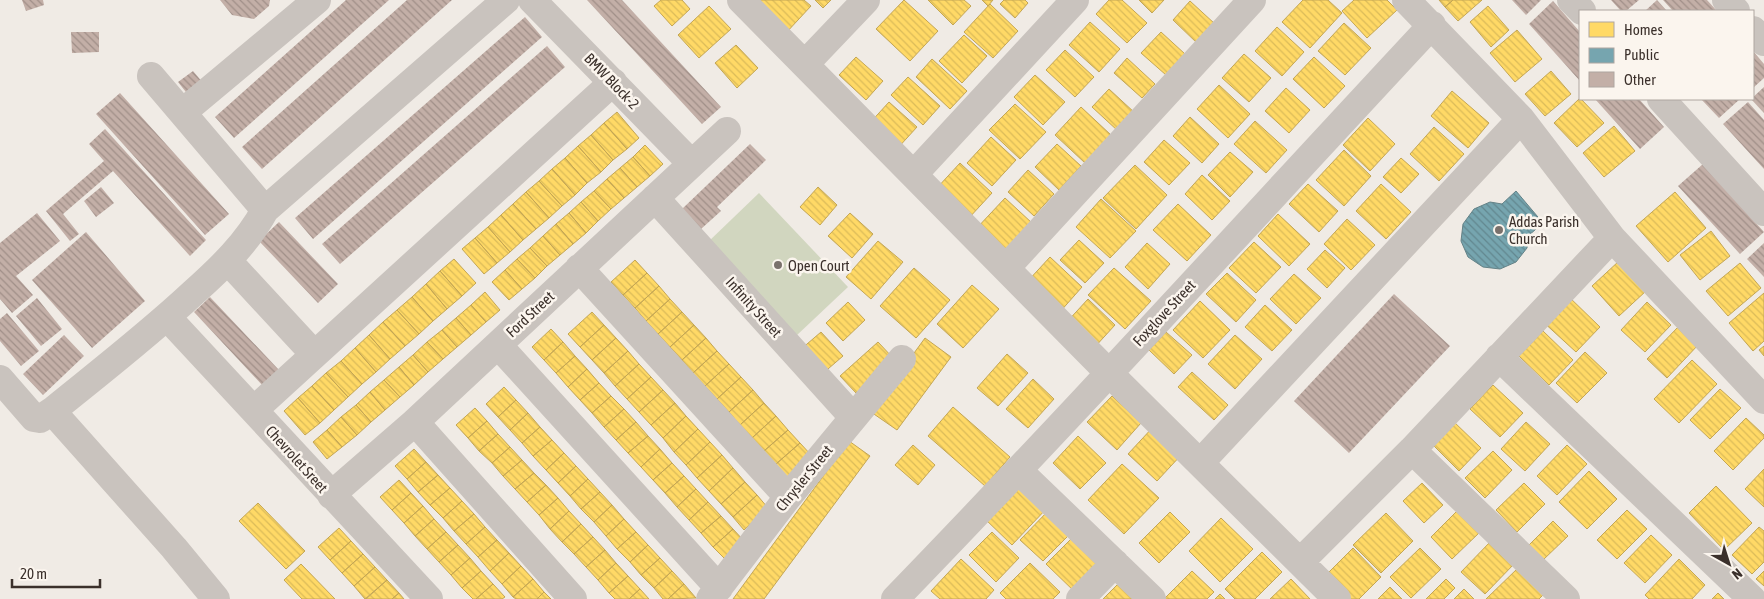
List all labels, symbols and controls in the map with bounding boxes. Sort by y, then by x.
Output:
legend [1579,10,1754,100]
text: Homes [1624,21,1663,38]
text: Public [1624,46,1659,63]
street label: BMW Block-2 [581,50,643,112]
text: Other [1624,71,1656,88]
place label: Addas Parish Church [1509,213,1579,247]
marker: Addas Parish Church [1493,224,1505,236]
place label: Open Court [788,257,850,274]
marker: Open Court [772,259,784,271]
street label: Infinity Street [723,273,785,341]
street label: Foxglove Street [1129,277,1199,349]
street label: Ford Street [503,288,557,340]
street label: Chevrolet Sreet [263,422,331,496]
street label: Chrysler Street [772,442,836,514]
north arrow [1704,539,1754,589]
scale bar [12,556,100,588]
text: 20 m [20,565,47,582]
text: N [1729,565,1745,583]

